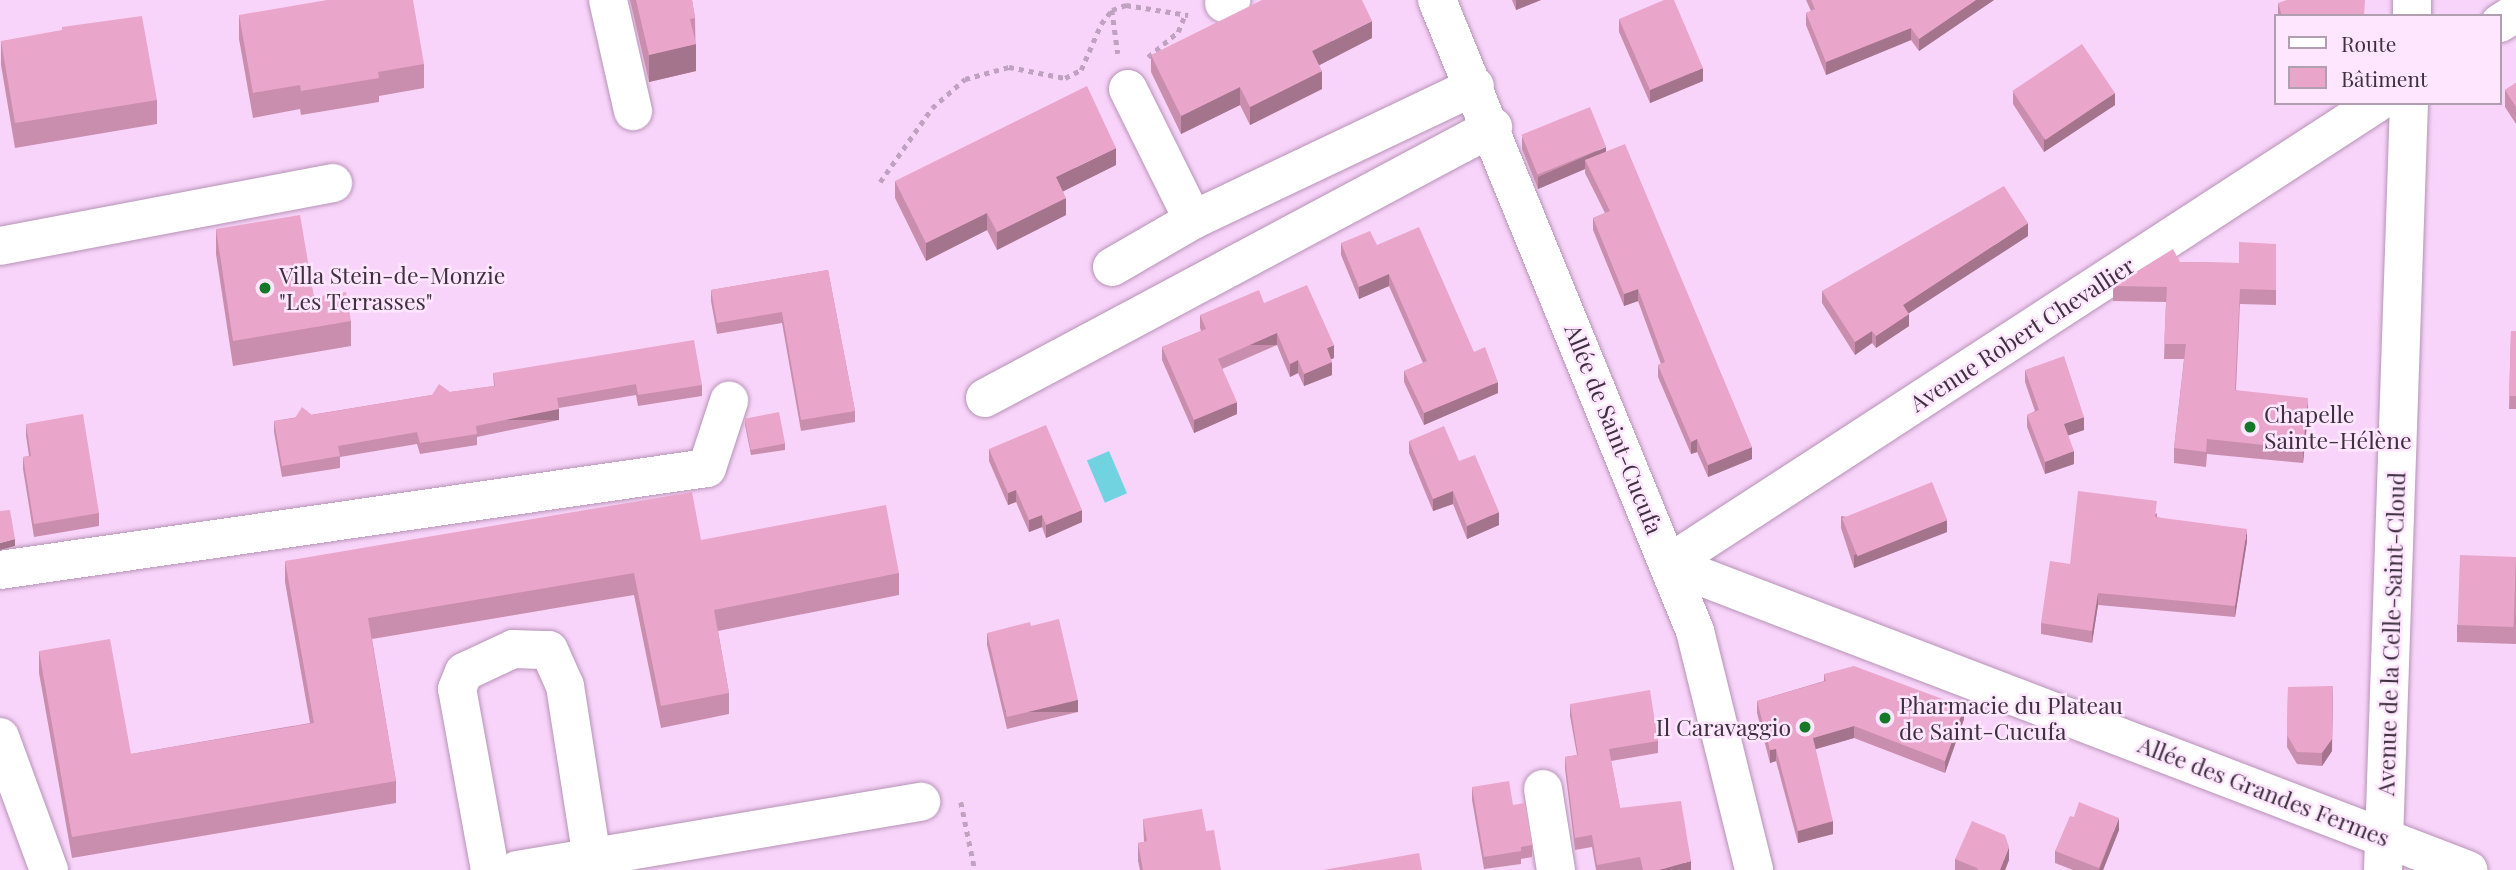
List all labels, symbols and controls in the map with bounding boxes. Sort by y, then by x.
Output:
legend [2274,14,2502,105]
text: Route [2341,29,2396,57]
text: Bâtiment [2341,64,2427,92]
street label: Avenue Robert Chevallier [1904,251,2140,417]
place label: Villa Stein-de-Monzie "Les Terrasses" [279,261,506,315]
marker: Villa Stein-de-Monzie "Les Terrasses" [257,280,273,296]
street label: Allée de Saint-Cucufa [1559,320,1669,538]
place label: Chapelle Sainte-Hélène [2264,400,2412,454]
marker: Chapelle Sainte-Hélène [2242,419,2258,435]
street label: Avenue de la Celle-Saint-Cloud [2372,471,2410,797]
place label: Pharmacie du Plateau de Saint-Cucufa [1899,691,2123,745]
marker: Pharmacie du Plateau de Saint-Cucufa [1877,710,1893,726]
place label: Il Caravaggio [1656,713,1791,741]
marker: Il Caravaggio [1797,719,1813,735]
street label: Allée des Grandes Fermes [2135,730,2393,852]

